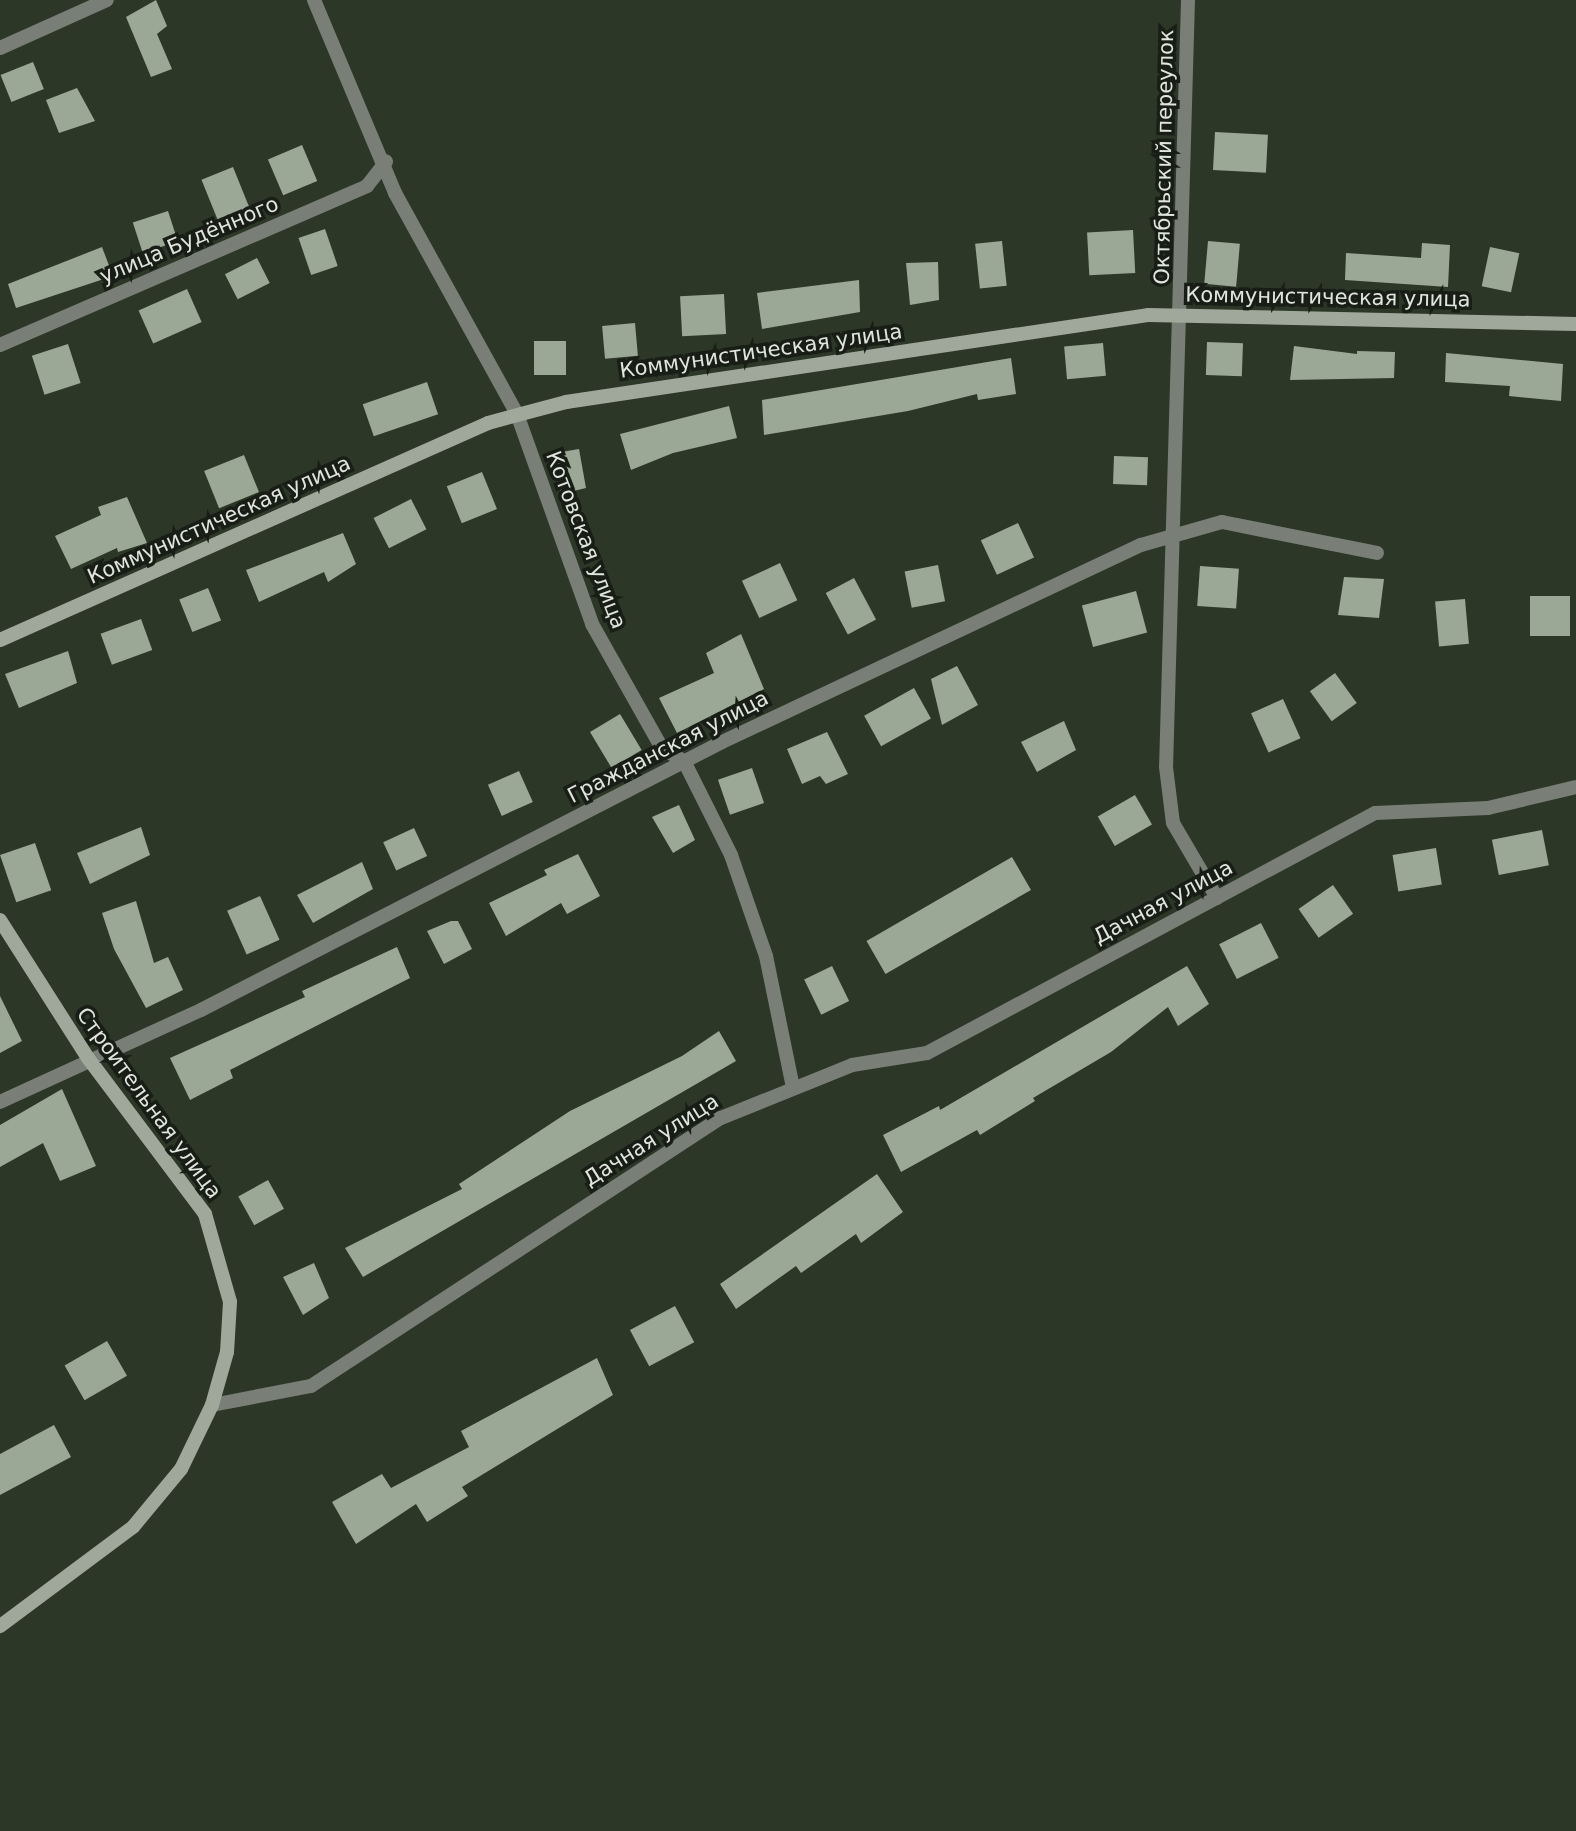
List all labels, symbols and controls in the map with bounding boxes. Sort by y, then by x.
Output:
street label: Октябрьский переулок [1149,29,1179,285]
street label: улица Будённого [96,191,282,289]
street label: Коммунистическая улица [1185,282,1471,312]
street label: Коммунистическая улица [618,319,904,383]
street label: Котовская улица [540,448,632,632]
street label: Коммунистическая улица [84,451,354,589]
street label: Гражданская улица [563,685,773,809]
street label: Дачная улица [1089,855,1237,949]
street label: Строительная улица [71,1002,227,1204]
street label: Дачная улица [579,1088,723,1192]

